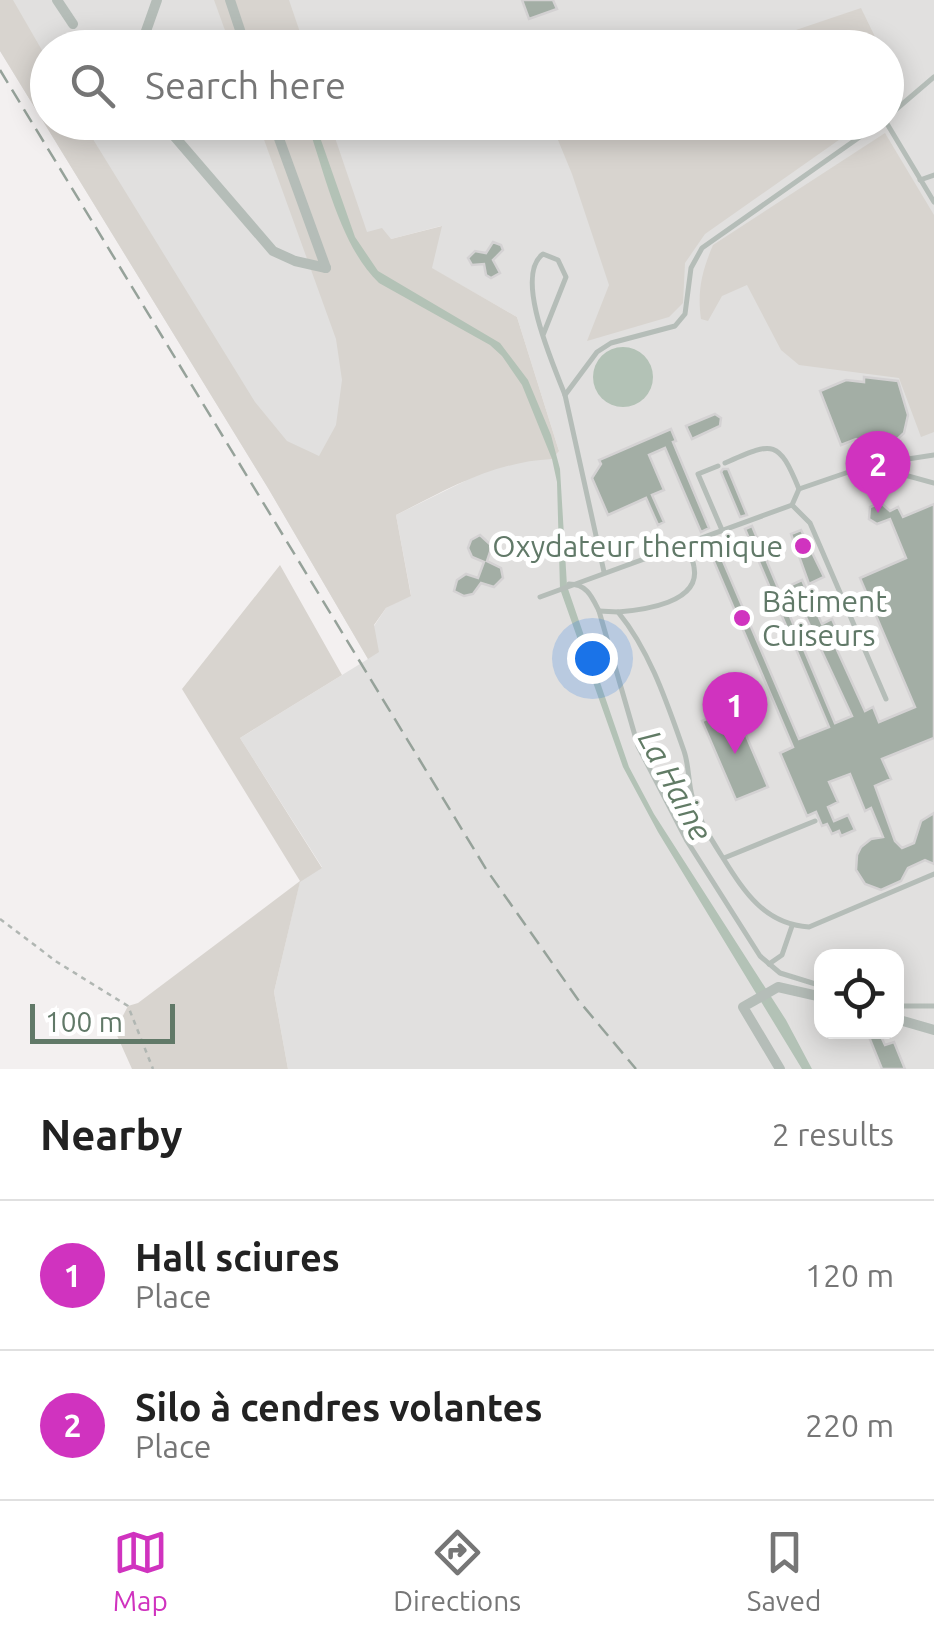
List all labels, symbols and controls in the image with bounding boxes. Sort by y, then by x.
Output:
search box [30,30,904,140]
icon: search [65,58,120,113]
text: Search here [145,64,346,106]
pin: 2 [846,430,910,513]
place label: Oxydateur thermique [492,529,783,563]
marker: Oxydateur thermique [792,535,814,557]
place label: Bâtiment Cuiseurs [762,584,887,652]
marker: Bâtiment Cuiseurs [731,607,753,629]
your location [567,633,618,684]
pin: 1 [702,672,768,754]
water label: La Haine [632,724,720,846]
map controls [814,949,904,1039]
button: locate [814,949,904,1039]
scale bar [30,999,175,1044]
text: 100 m [45,1006,123,1037]
text: Nearby [40,1111,183,1158]
text: 2 results [772,1116,894,1152]
text: Hall sciures [135,1236,340,1278]
text: 1 [63,1257,82,1293]
text: 120 m [805,1257,894,1293]
text: Place [135,1278,211,1314]
text: Silo à cendres volantes [135,1386,542,1428]
text: 2 [63,1407,82,1443]
text: 220 m [805,1407,894,1443]
text: Place [135,1428,211,1464]
tab: Map [113,1525,168,1616]
tab: Directions [393,1525,521,1616]
tab: Saved [747,1525,821,1616]

